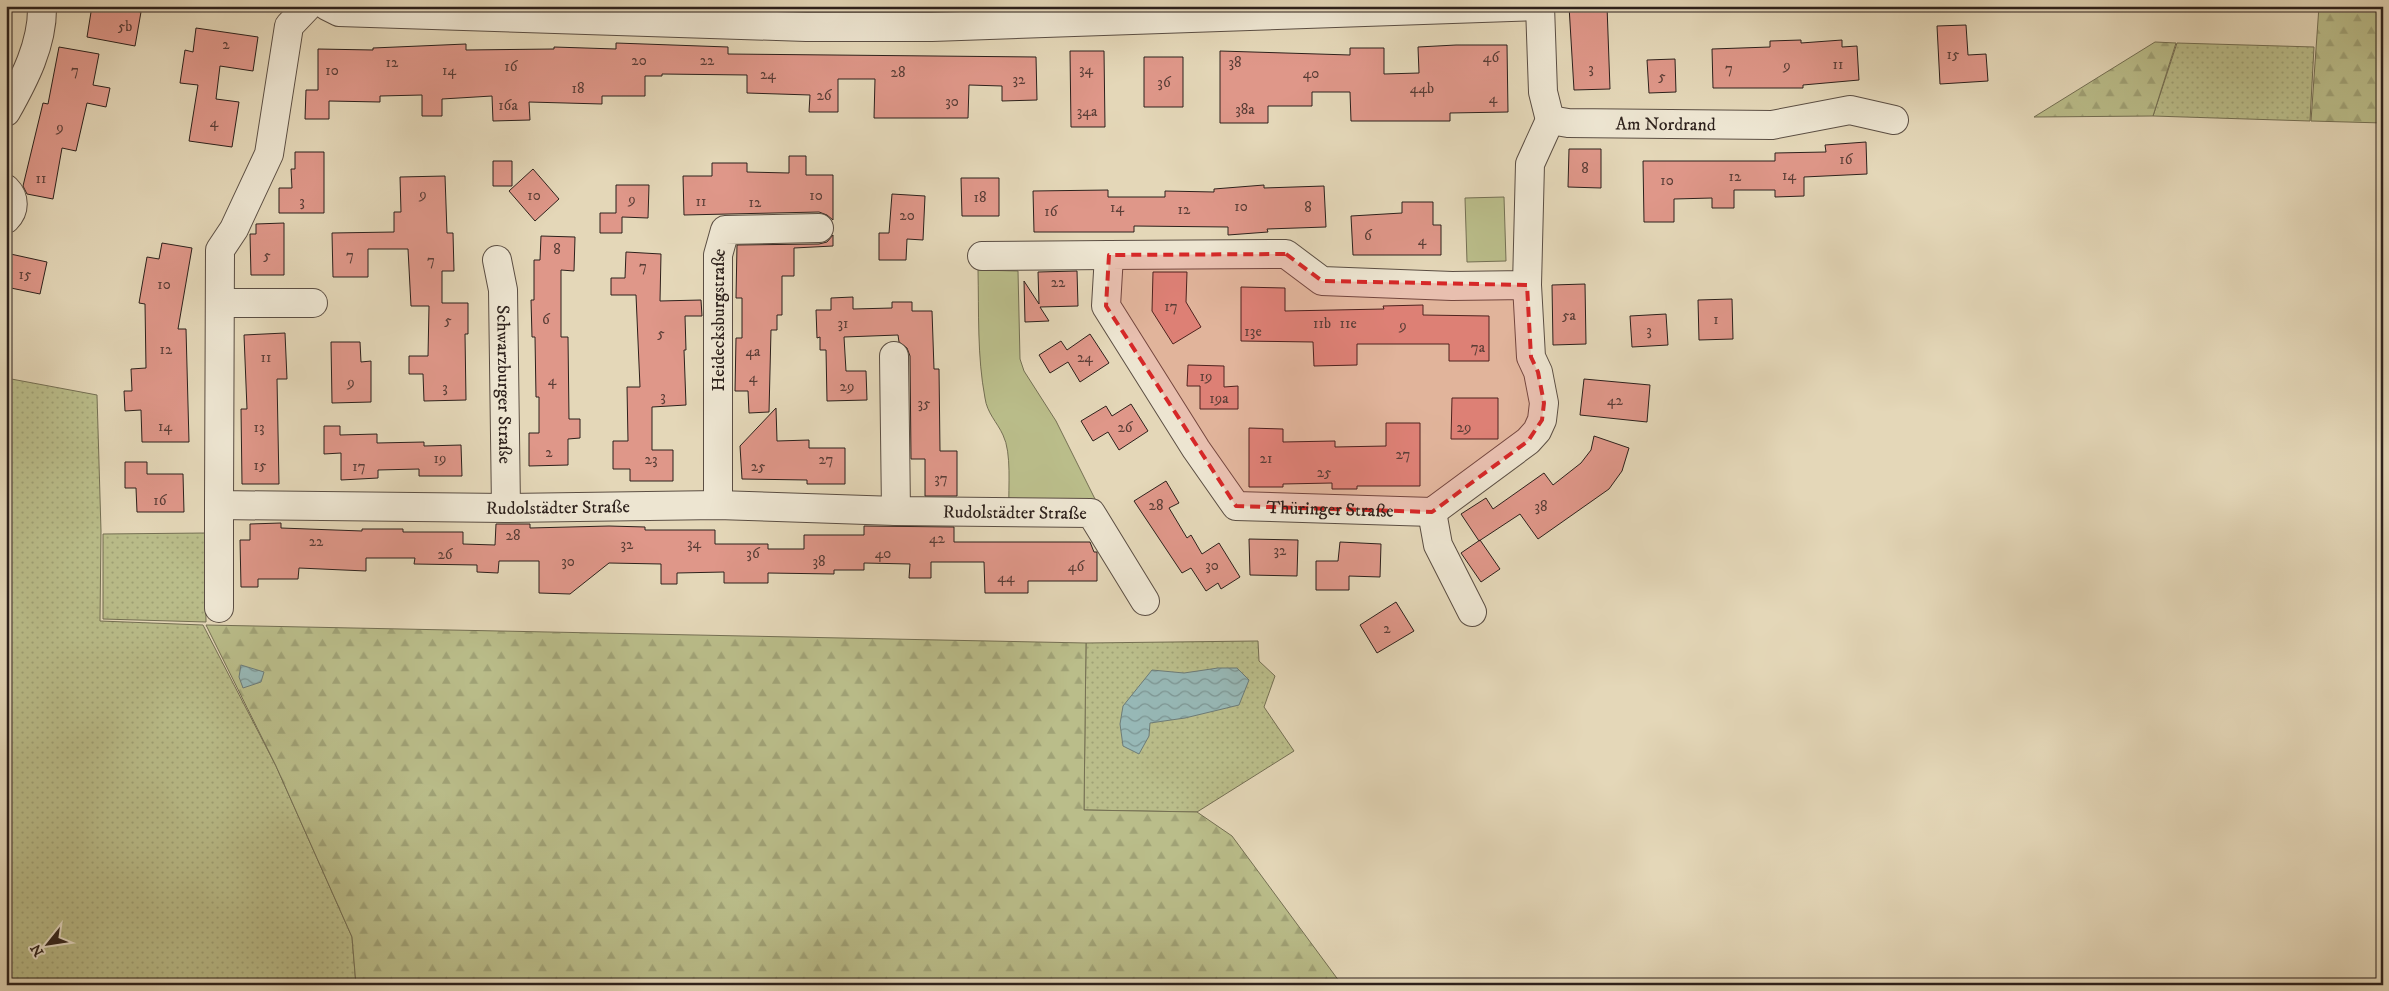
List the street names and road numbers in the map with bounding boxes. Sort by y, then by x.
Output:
street label: Am Nordrand [1615,113,1716,136]
street label: Heidecksburgstraße [708,246,731,392]
street label: Schwarzburger Straße [491,305,515,464]
street label: Rudolstädter Straße [486,496,630,520]
street label: Thüringer Straße [1266,497,1394,523]
street label: Rudolstädter Straße [943,501,1087,525]

